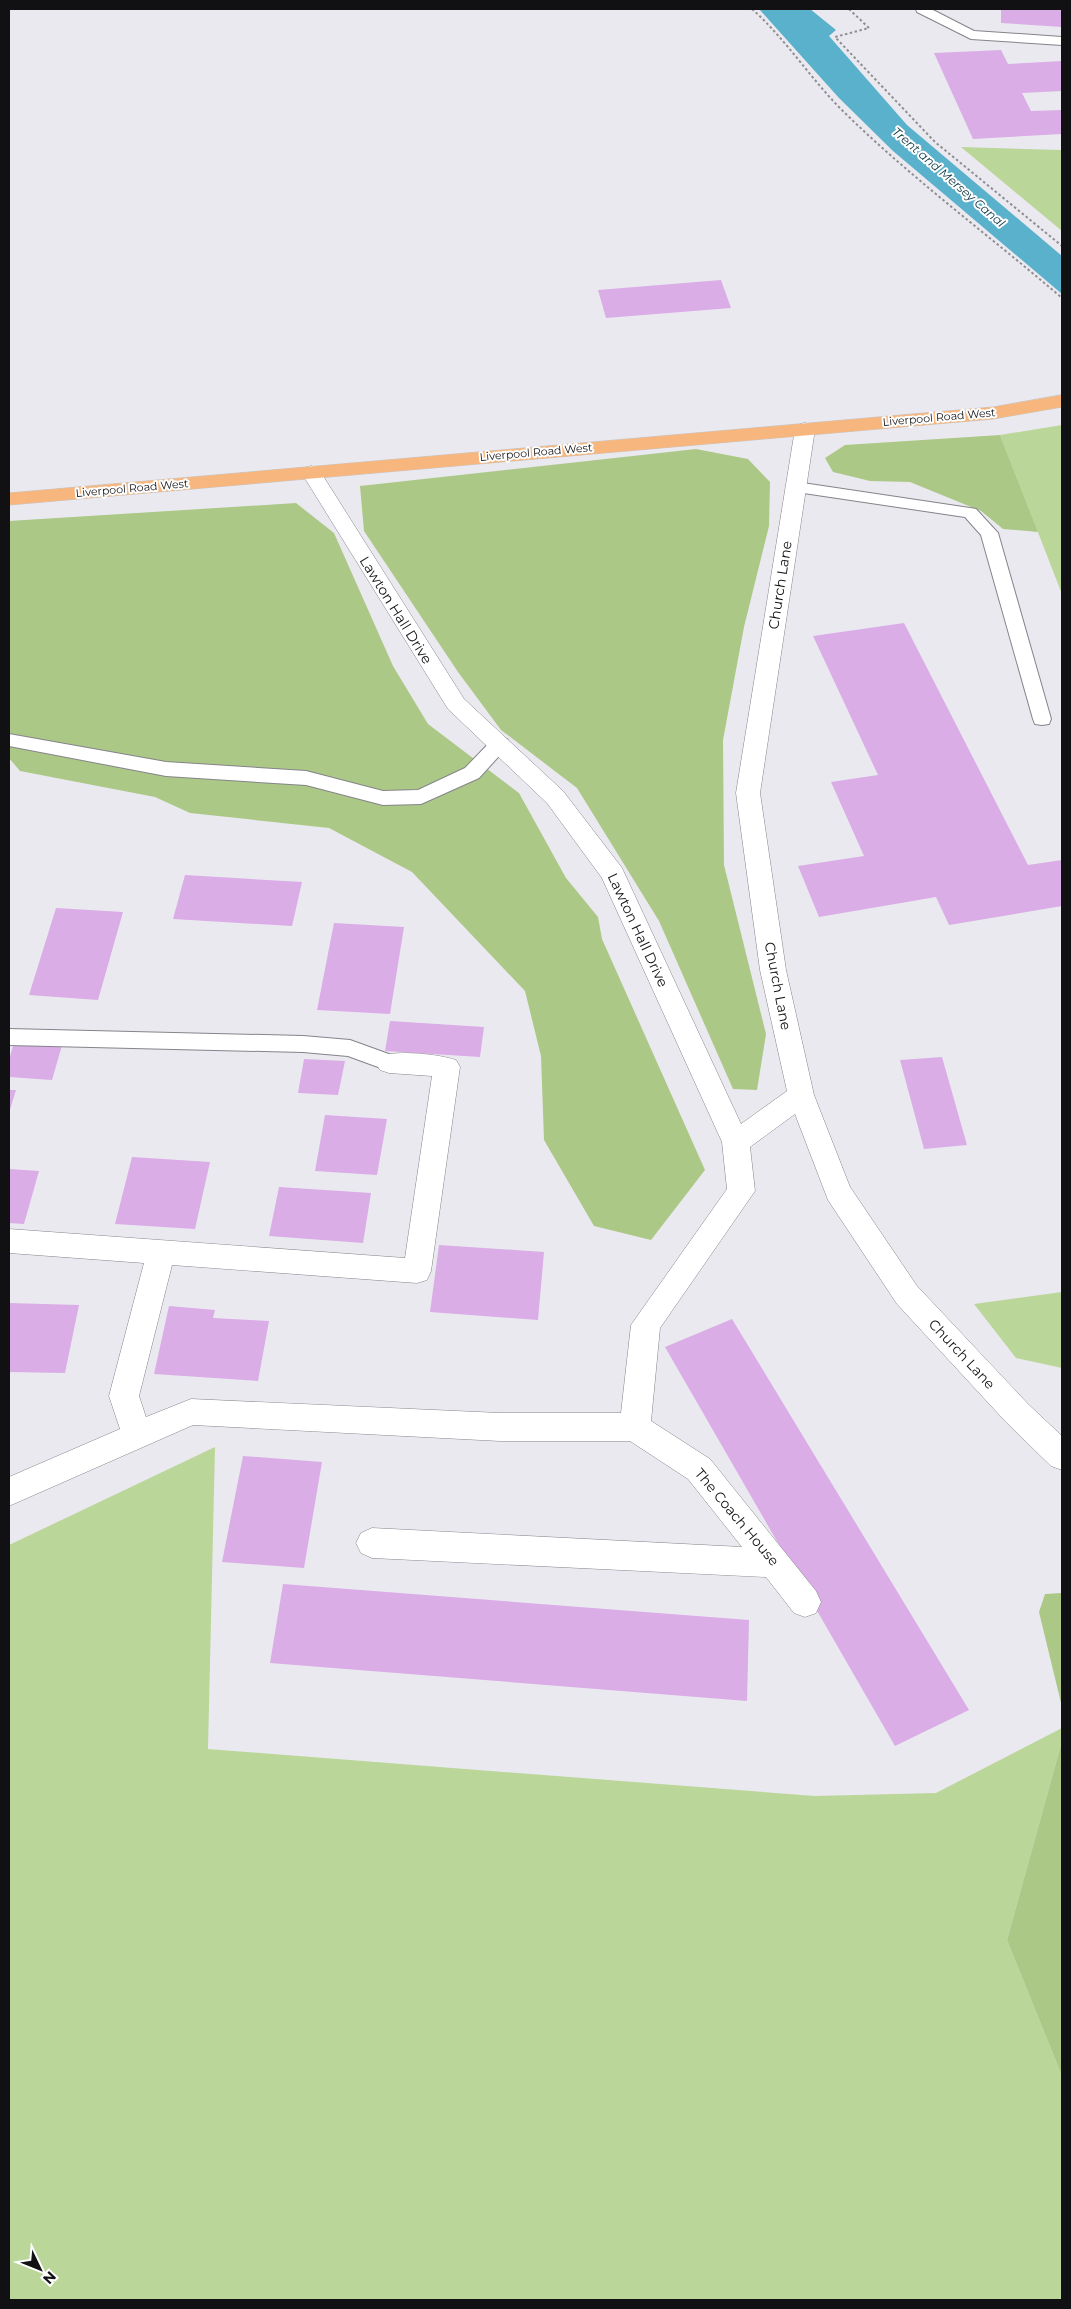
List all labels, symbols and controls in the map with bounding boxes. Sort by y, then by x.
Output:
water label: Trent and Mersey Canal [890,124,1009,231]
street label: Liverpool Road West [882,405,996,429]
street label: Liverpool Road West [479,440,593,464]
street label: Liverpool Road West [75,476,189,500]
street label: Church Lane [764,539,796,631]
street label: Lawton Hall Drive [356,553,436,667]
street label: Lawton Hall Drive [604,870,672,990]
street label: Church Lane [761,940,795,1032]
street label: Church Lane [925,1315,999,1393]
street label: The Coach House [691,1464,783,1570]
north arrow [15,2244,65,2294]
text: N [39,2268,60,2288]

